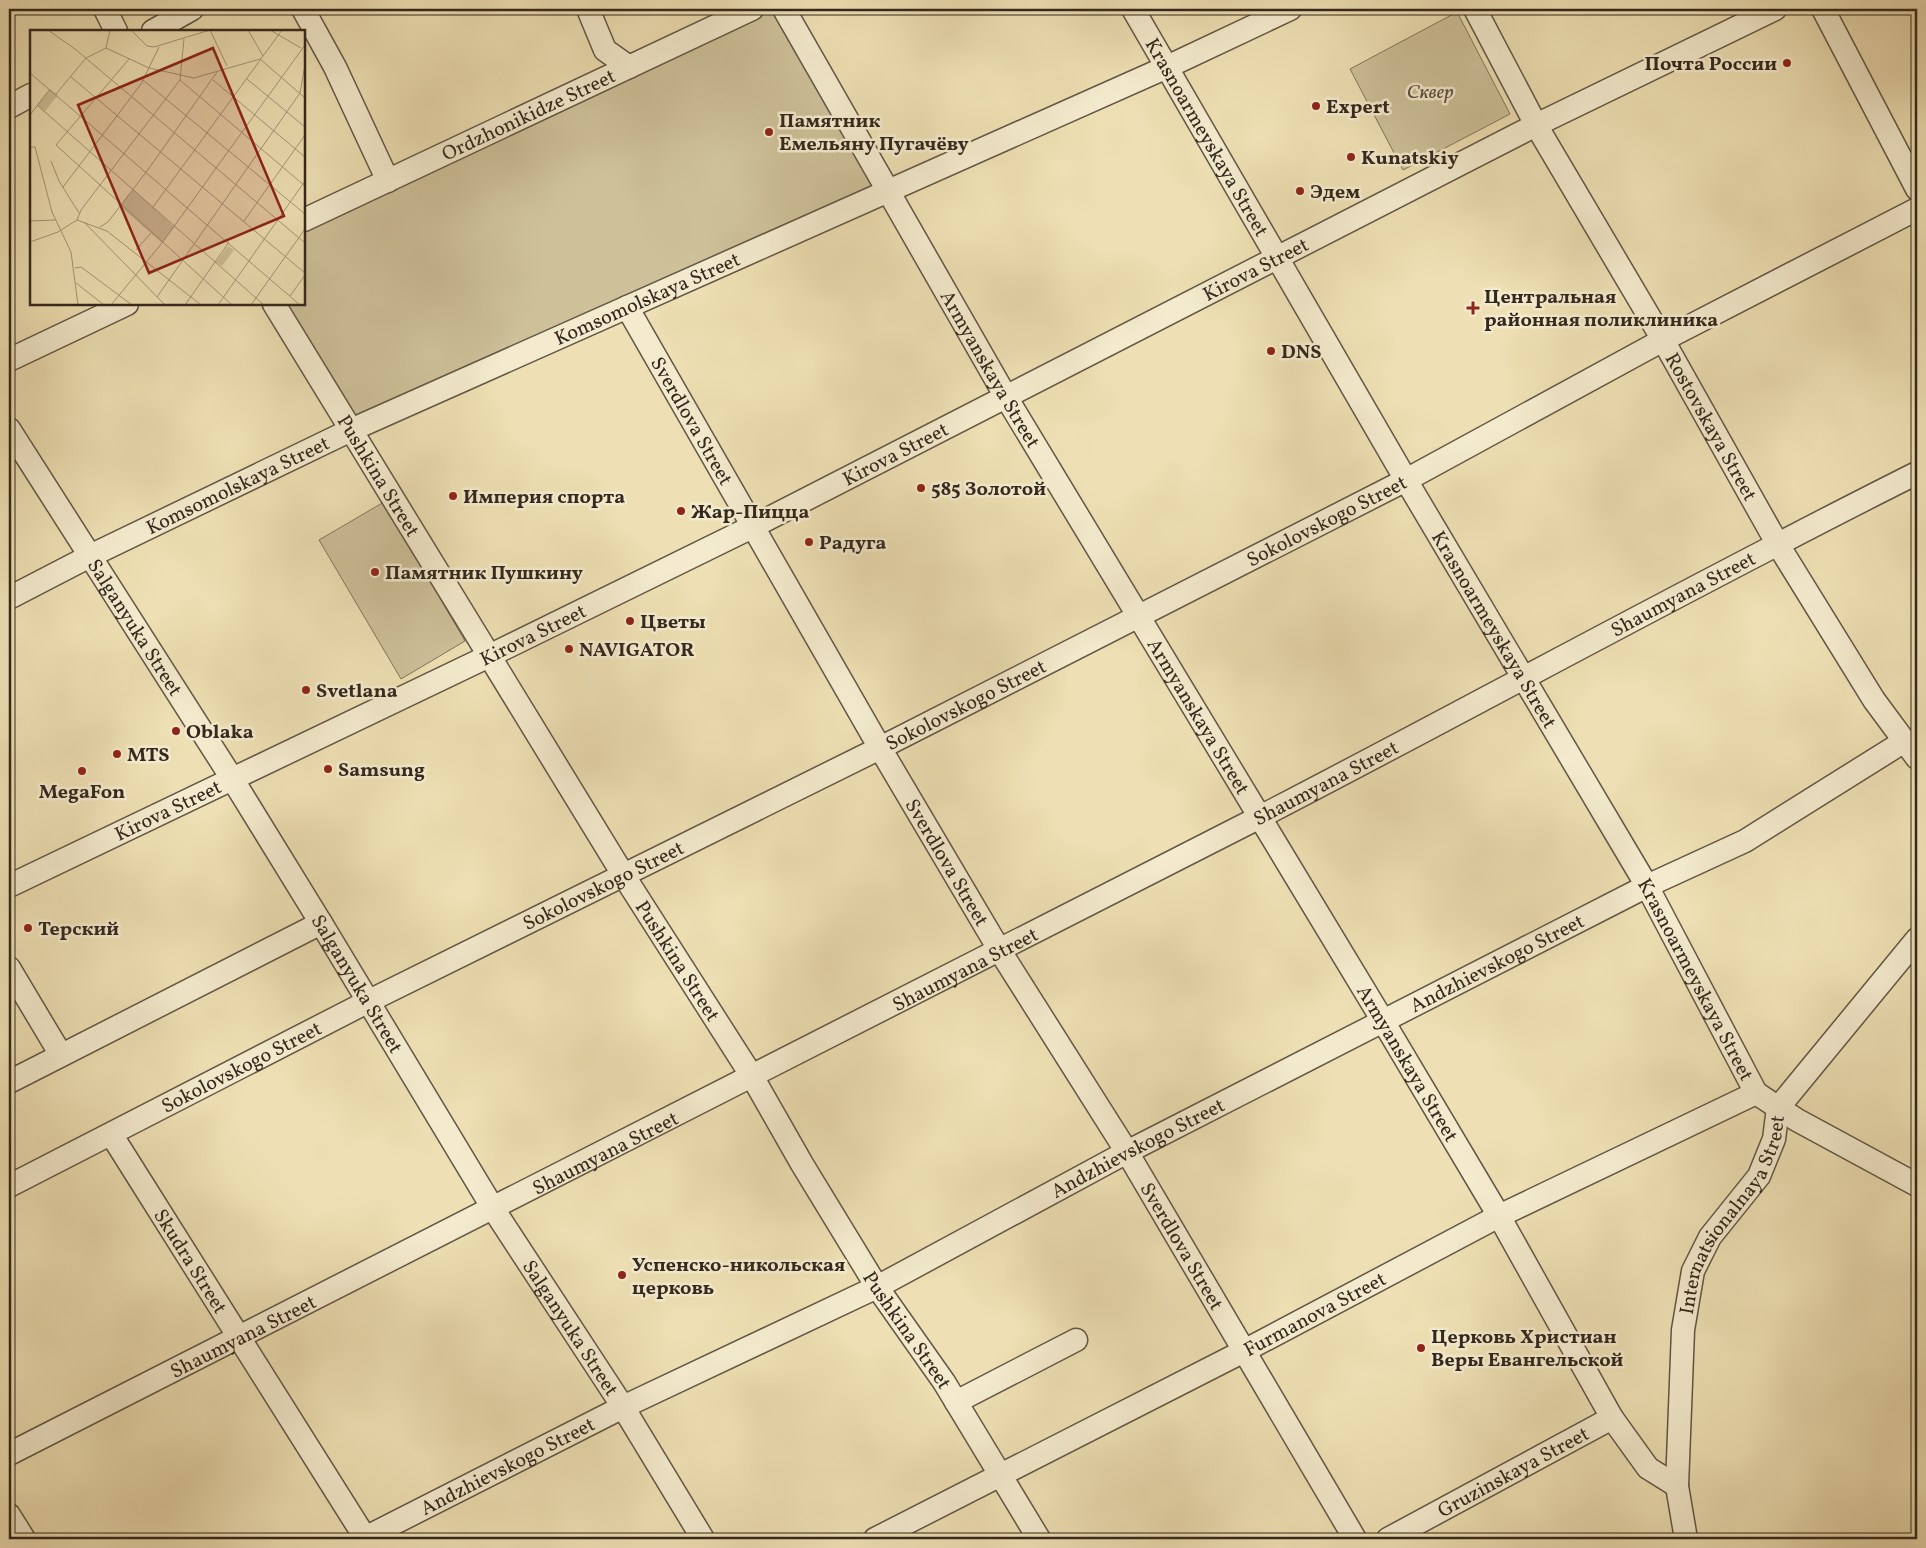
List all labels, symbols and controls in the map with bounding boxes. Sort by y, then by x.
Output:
inset map [30,30,305,305]
street label: Krasnoarmeyskaya Street [1137,34,1274,243]
place label: Почта России [1645,51,1777,79]
marker: Почта России [1781,57,1793,69]
street label: Ordzhonikidze Street [438,63,621,169]
park label: Сквер [1407,79,1454,107]
place label: Expert [1326,94,1390,122]
marker: Expert [1310,100,1322,112]
place label: Памятник Емельяну Пугачёву [779,108,969,159]
marker: Памятник Емельяну Пугачёву [763,126,775,138]
place label: Kunatskiy [1361,145,1459,173]
marker: Kunatskiy [1345,151,1357,163]
place label: Эдем [1310,179,1360,207]
marker: Эдем [1294,185,1306,197]
street label: Kirova Street [1199,232,1314,309]
street label: Komsomolskaya Street [550,247,745,354]
place label: Центральная районная поликлиника [1484,284,1718,335]
street label: Armyanskaya Street [932,286,1046,454]
marker: Центральная районная поликлиника [1466,301,1480,315]
place label: DNS [1281,339,1321,367]
marker: DNS [1265,345,1277,357]
street label: Rostovskaya Street [1657,348,1763,507]
street label: Sverdlova Street [642,352,738,491]
street label: Pushkina Street [329,410,425,543]
street label: Kirova Street [838,417,954,494]
street label: Komsomolskaya Street [142,430,335,543]
street label: Sokolovskogo Street [1242,470,1412,575]
place label: 585 Золотой [931,476,1046,504]
marker: 585 Золотой [915,482,927,494]
place label: Империя спорта [463,484,625,512]
marker: Империя спорта [447,490,459,502]
place label: Жар-Пицца [691,499,809,527]
marker: Жар-Пицца [675,505,687,517]
street label: Krasnoarmeyskaya Street [1423,526,1562,734]
place label: Радуга [819,530,887,558]
marker: Радуга [803,536,815,548]
street label: Shaumyana Street [1606,546,1761,645]
street label: Salganyuka Street [79,554,188,702]
place label: Памятник Пушкину [385,560,583,588]
marker: Памятник Пушкину [369,566,381,578]
street label: Kirova Street [476,598,592,674]
place label: Цветы [640,609,706,637]
marker: Цветы [624,615,636,627]
street label: Armyanskaya Street [1139,634,1255,801]
place label: NAVIGATOR [579,637,694,665]
marker: NAVIGATOR [563,643,575,655]
street label: Sokolovskogo Street [881,654,1052,759]
place label: Svetlana [316,678,398,706]
marker: Svetlana [300,684,312,696]
place label: Oblaka [186,719,254,747]
marker: Oblaka [170,725,182,737]
street label: Shaumyana Street [1249,735,1404,834]
place label: MTS [127,742,169,770]
marker: MTS [111,748,123,760]
place label: Samsung [338,757,425,785]
marker: Samsung [322,763,334,775]
marker: MegaFon [76,765,88,777]
street label: Kirova Street [110,774,227,849]
place label: MegaFon [39,779,125,807]
street label: Sverdlova Street [897,794,994,932]
street label: Sokolovskogo Street [519,835,689,939]
street label: Krasnoarmeyskaya Street [1630,874,1759,1086]
street label: Pushkina Street [627,896,725,1028]
street label: Andzhievskogo Street [1406,908,1590,1021]
street label: Salganyuka Street [303,910,409,1059]
place label: Терский [38,916,119,944]
marker: Терский [22,922,34,934]
street label: Shaumyana Street [888,922,1044,1020]
street label: Armyanskaya Street [1349,980,1464,1148]
street label: Sokolovskogo Street [157,1016,327,1121]
street label: Andzhievskogo Street [1047,1092,1230,1206]
street label: Shaumyana Street [528,1106,684,1203]
street label: Internatsionalnaya Street [1674,1113,1793,1317]
street label: Sverdlova Street [1132,1178,1229,1316]
street label: Skudra Street [146,1204,233,1320]
place label: Успенско-никольская церковь [632,1252,845,1303]
street label: Salganyuka Street [514,1255,624,1402]
street label: Furmanova Street [1239,1266,1392,1365]
street label: Pushkina Street [855,1267,957,1395]
marker: Успенско-никольская церковь [616,1269,628,1281]
street label: Shaumyana Street [166,1289,322,1386]
place label: Церковь Христиан Веры Евангельской [1431,1324,1624,1375]
marker: Церковь Христиан Веры Евангельской [1415,1342,1427,1354]
street label: Andzhievskogo Street [416,1411,600,1523]
street label: Gruzinskaya Street [1433,1421,1595,1526]

